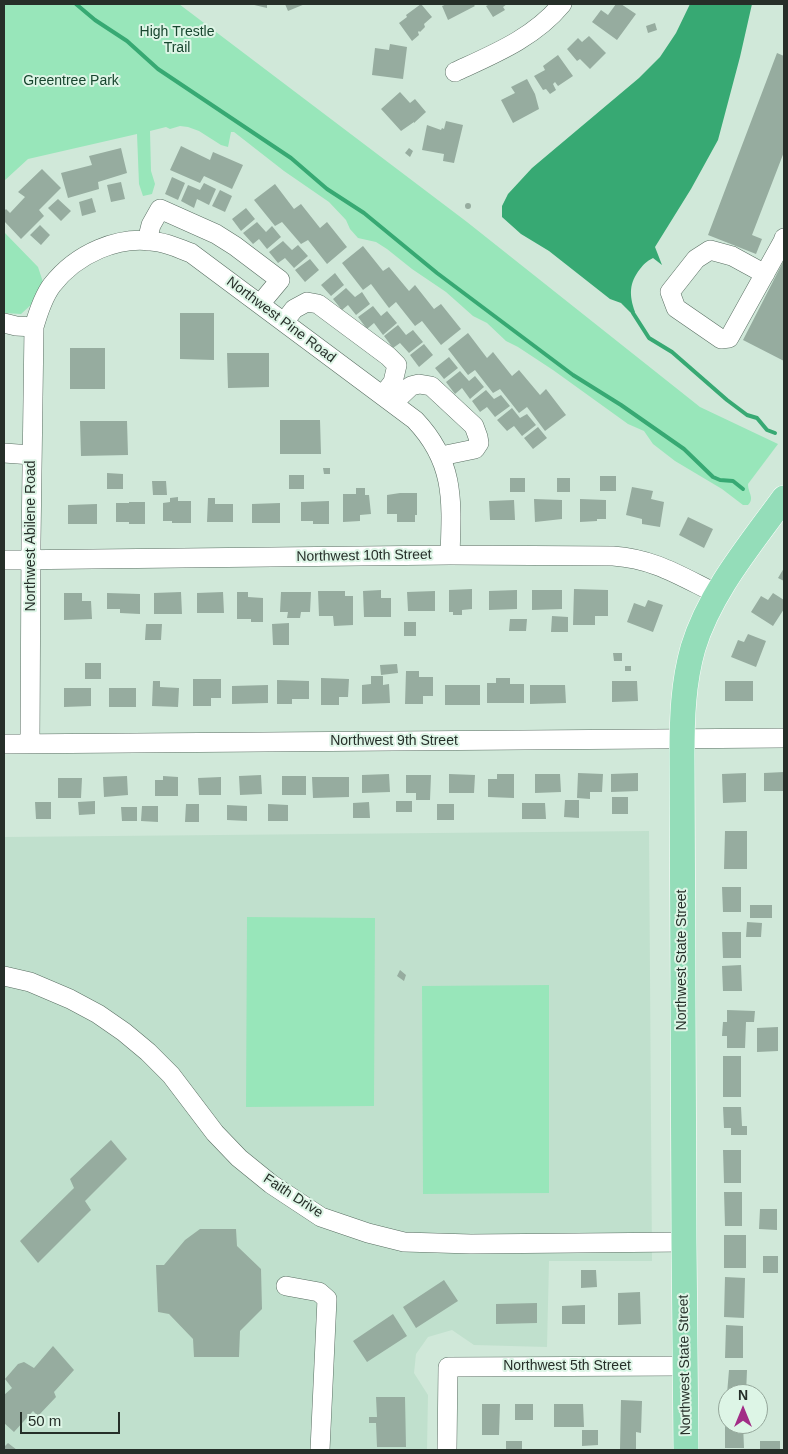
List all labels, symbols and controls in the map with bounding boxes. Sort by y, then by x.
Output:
park label: High Trestle Trail [140,24,214,56]
park label: Greentree Park [23,73,119,89]
street label: Northwest Pine Road [223,273,339,367]
street label: Northwest Abilene Road [23,461,39,611]
street label: Northwest 10th Street [296,546,432,566]
street label: Northwest 9th Street [330,733,458,749]
street label: Northwest State Street [674,890,690,1030]
street label: Faith Drive [260,1171,326,1221]
street label: Northwest State Street [675,1294,695,1436]
street label: Northwest 5th Street [503,1358,631,1374]
north arrow [718,1384,768,1434]
text: N [738,1387,748,1403]
scale bar [22,1402,122,1434]
text: 50 m [28,1412,61,1429]

